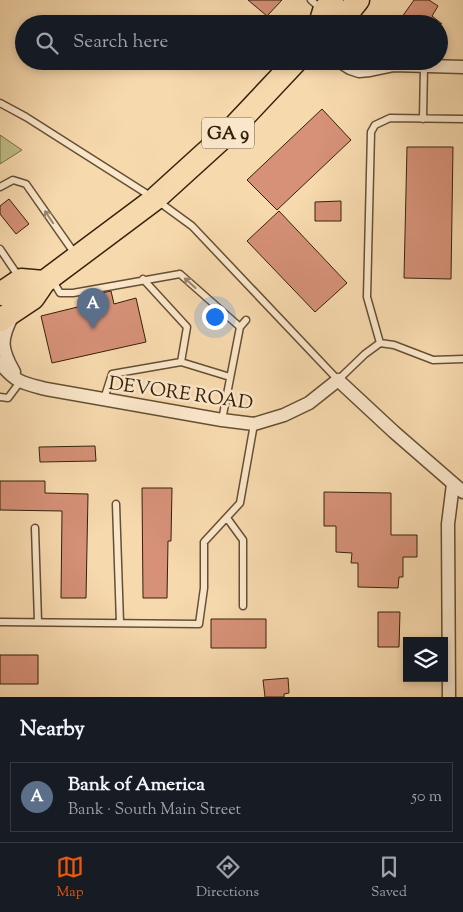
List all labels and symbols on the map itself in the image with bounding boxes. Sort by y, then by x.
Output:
road number: GA 9 [202,118,254,148]
one-way arrow [44,210,54,224]
one-way arrow [184,278,197,289]
pin: A [77,288,109,329]
your location [202,304,228,330]
street label: DEVORE ROAD [107,371,255,418]

